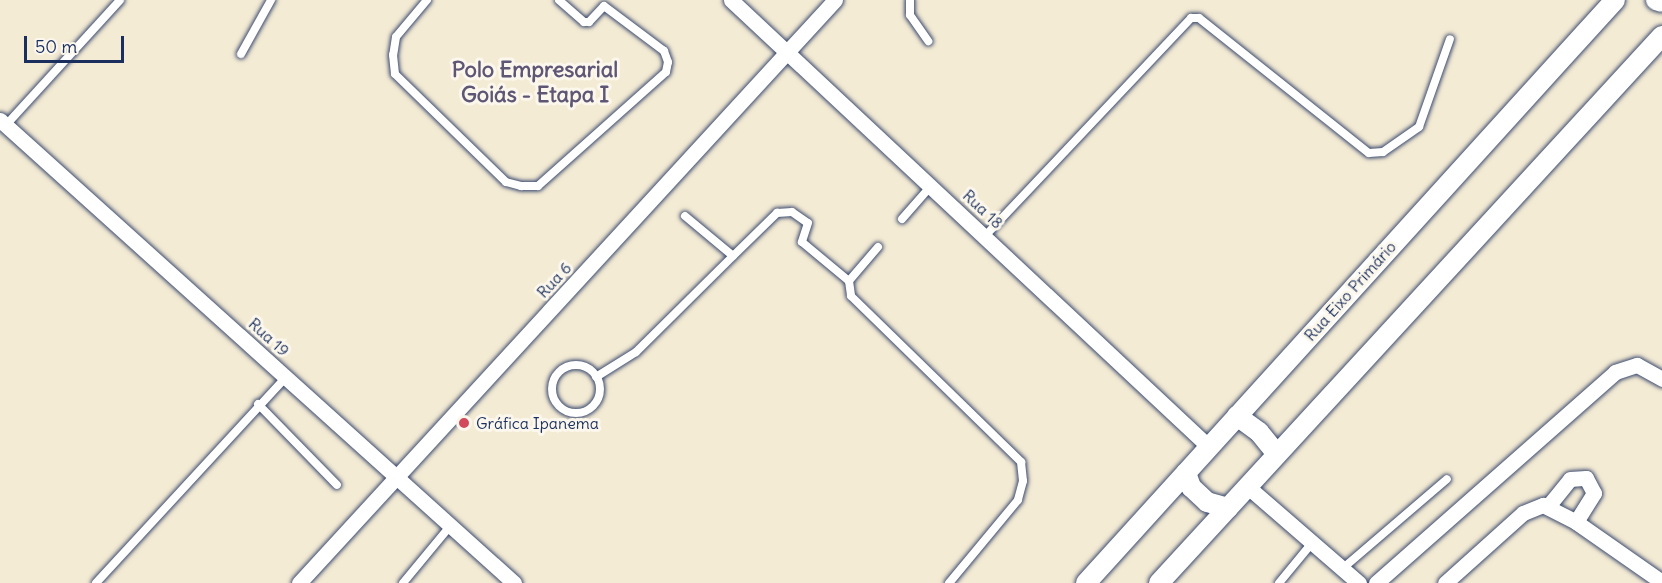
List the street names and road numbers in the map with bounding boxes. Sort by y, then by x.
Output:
street label: Rua 18 [959,186,1007,232]
street label: Rua Eixo Primário [1300,237,1400,345]
street label: Rua 6 [533,258,575,302]
street label: Rua 19 [245,314,293,360]

